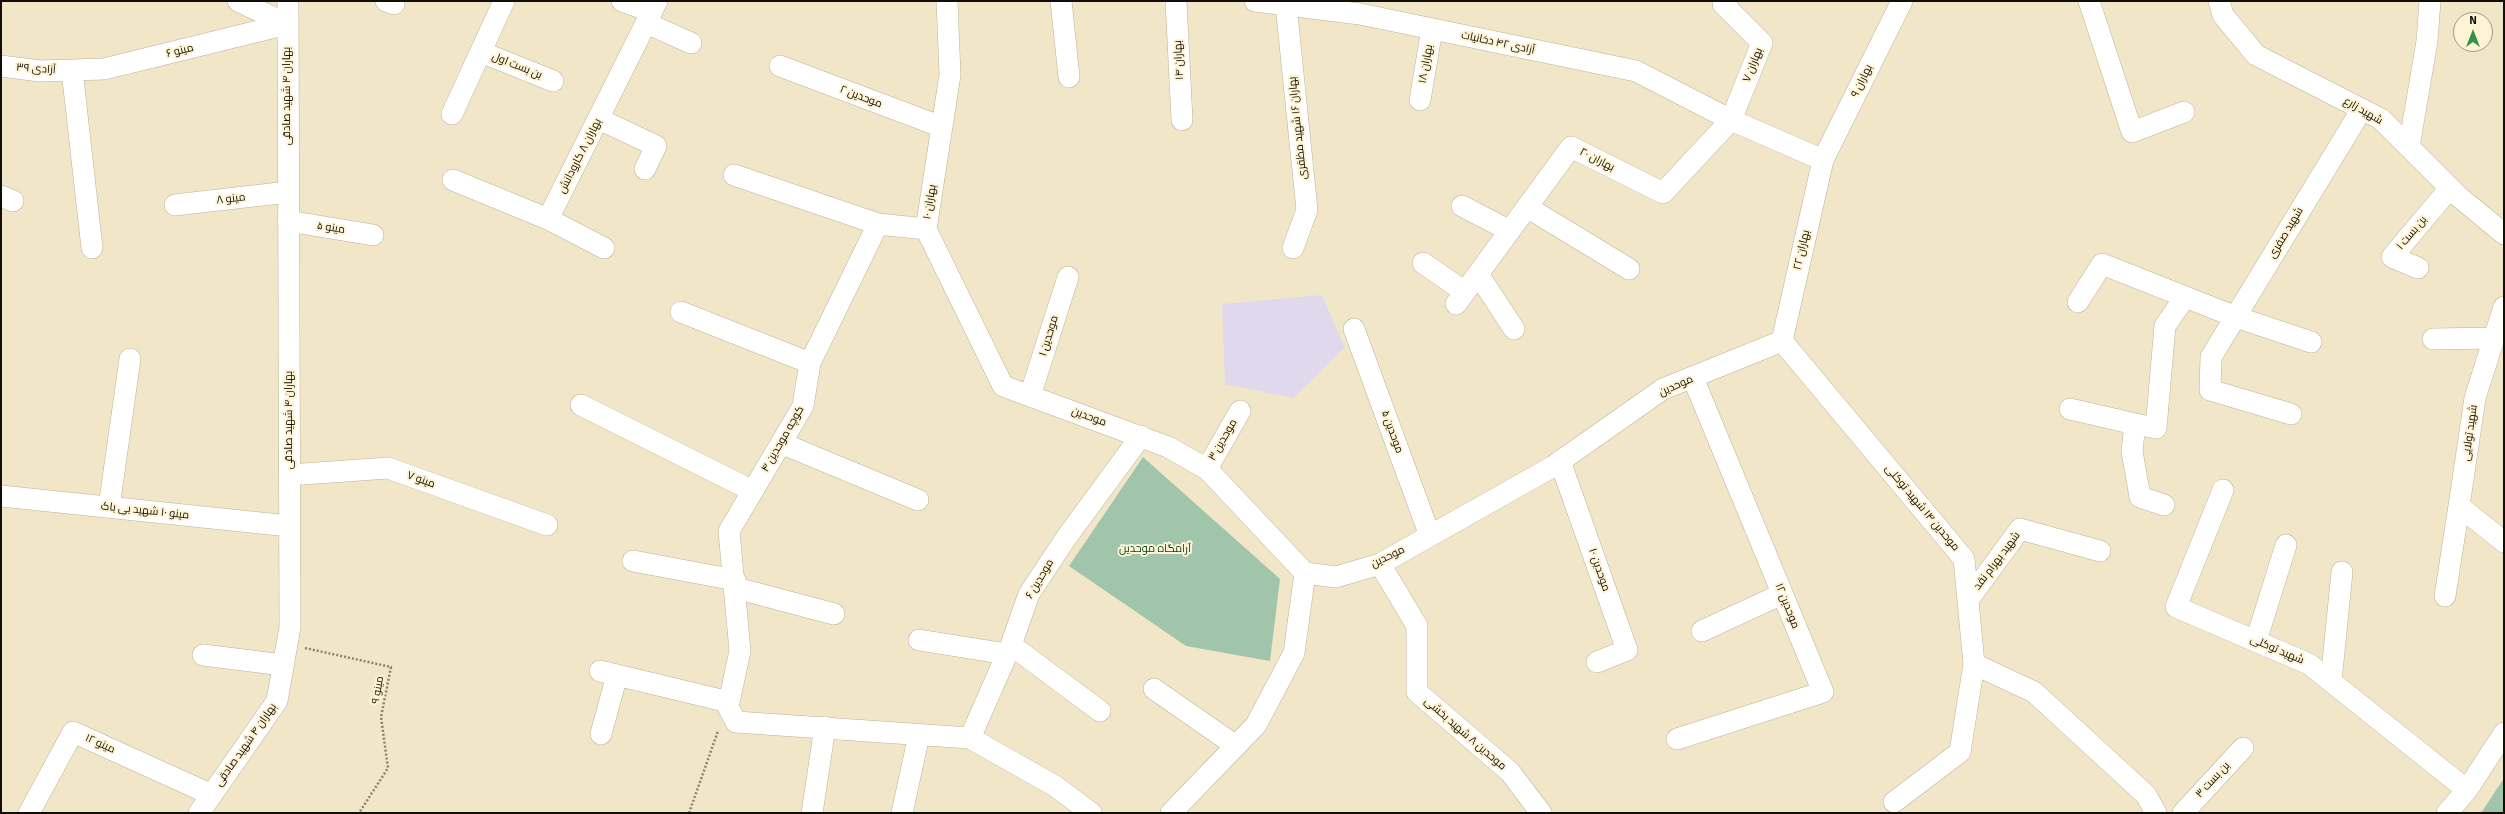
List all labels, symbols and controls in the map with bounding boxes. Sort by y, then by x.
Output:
north arrow [2453,12,2493,52]
text: N [2469,14,2477,27]
street label: آزادی ۴۲ دخانیات [1460,29,1536,57]
street label: بهاران ۱۴ [1171,40,1187,80]
street label: مینو ۶ [165,41,195,61]
street label: بهاران ۱۸ [1416,44,1436,84]
street label: بهاران ۷ [1740,46,1766,84]
street label: بهاران ۴ شهید صادقی [280,47,294,145]
street label: بن بست اول [490,50,544,82]
street label: آزادی ۳۹ [16,61,56,77]
street label: بهاران ۹ [1848,62,1876,100]
street label: بهاران ۱۶ شهید مظفری [1286,76,1310,180]
street label: موحدین ۲ [838,83,884,111]
street label: شهید زارع [2341,95,2385,127]
street label: بهاران ۸ کارودانش [555,116,605,196]
street label: بهاران ۲۰ [1577,146,1617,174]
street label: بهاران ۱۰ [921,184,939,220]
street label: مینو ۸ [216,191,246,207]
street label: شهید صفری [2266,205,2306,261]
street label: بن بست ۱ [2394,213,2430,253]
street label: مینو ۵ [316,219,346,237]
street label: بهاران ۲۲ [1791,229,1813,271]
street label: موحدین ۱ [1037,314,1061,358]
street label: بهاران ۴ شهید صادقی [282,371,296,469]
street label: موحدین [1657,373,1695,399]
street label: کوچه موحدین ۴ [759,404,807,474]
street label: شهید تولایی [2460,404,2480,462]
street label: موحدین [1070,405,1108,429]
street label: موحدین ۵ [1378,409,1406,455]
street label: موحدین ۳ [1206,417,1240,463]
street label: موحدین ۱۴ شهید توکلی [1882,462,1962,554]
street label: مینو ۷ [405,469,437,491]
street label: مینو ۱۰ شهید بی باک [100,500,190,522]
street label: شهید بهرام نقد [1971,529,2023,593]
park label: آرامگاه موحدین [1119,542,1191,556]
street label: موحدین [1369,543,1407,571]
street label: موحدین ۱۰ [1585,547,1613,593]
street label: موحدین ۶ [1023,557,1057,601]
street label: موحدین ۱۲ [1772,581,1802,631]
street label: شهید توکلی [2248,633,2306,667]
street label: مینو ۹ [369,675,387,705]
street label: موحدین ۸ شهید بخشی [1421,695,1509,773]
street label: بهاران ۴ شهید صادقی [212,701,280,789]
street label: مینو ۱۲ [83,732,117,756]
street label: بن بست ۳ [2193,759,2233,801]

